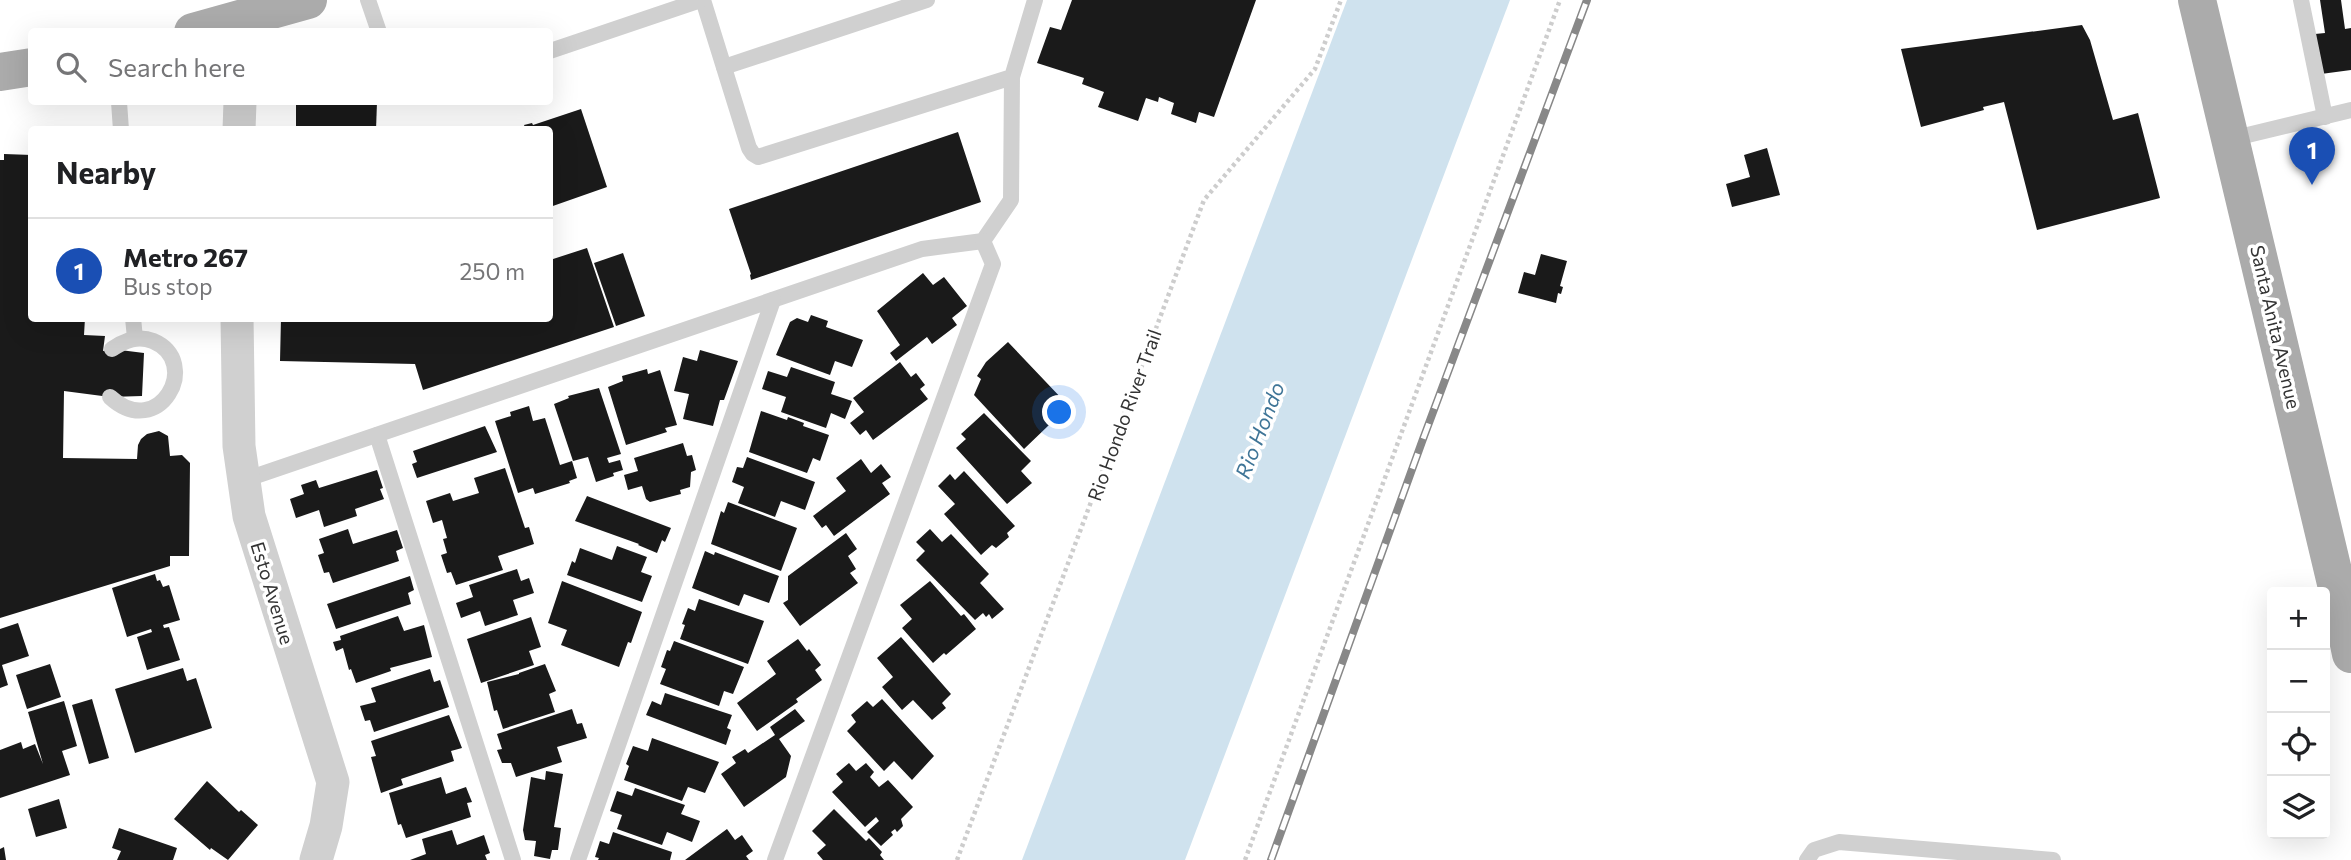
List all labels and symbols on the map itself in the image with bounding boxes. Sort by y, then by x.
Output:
pin: 1 [2289,127,2335,185]
street label: Santa Anita Avenue [2246,243,2306,411]
street label: Rio Hondo River Trail [1082,326,1166,504]
water label: Rio Hondo [1229,378,1289,482]
your location [1042,395,1076,429]
street label: Esto Avenue [247,539,299,647]

